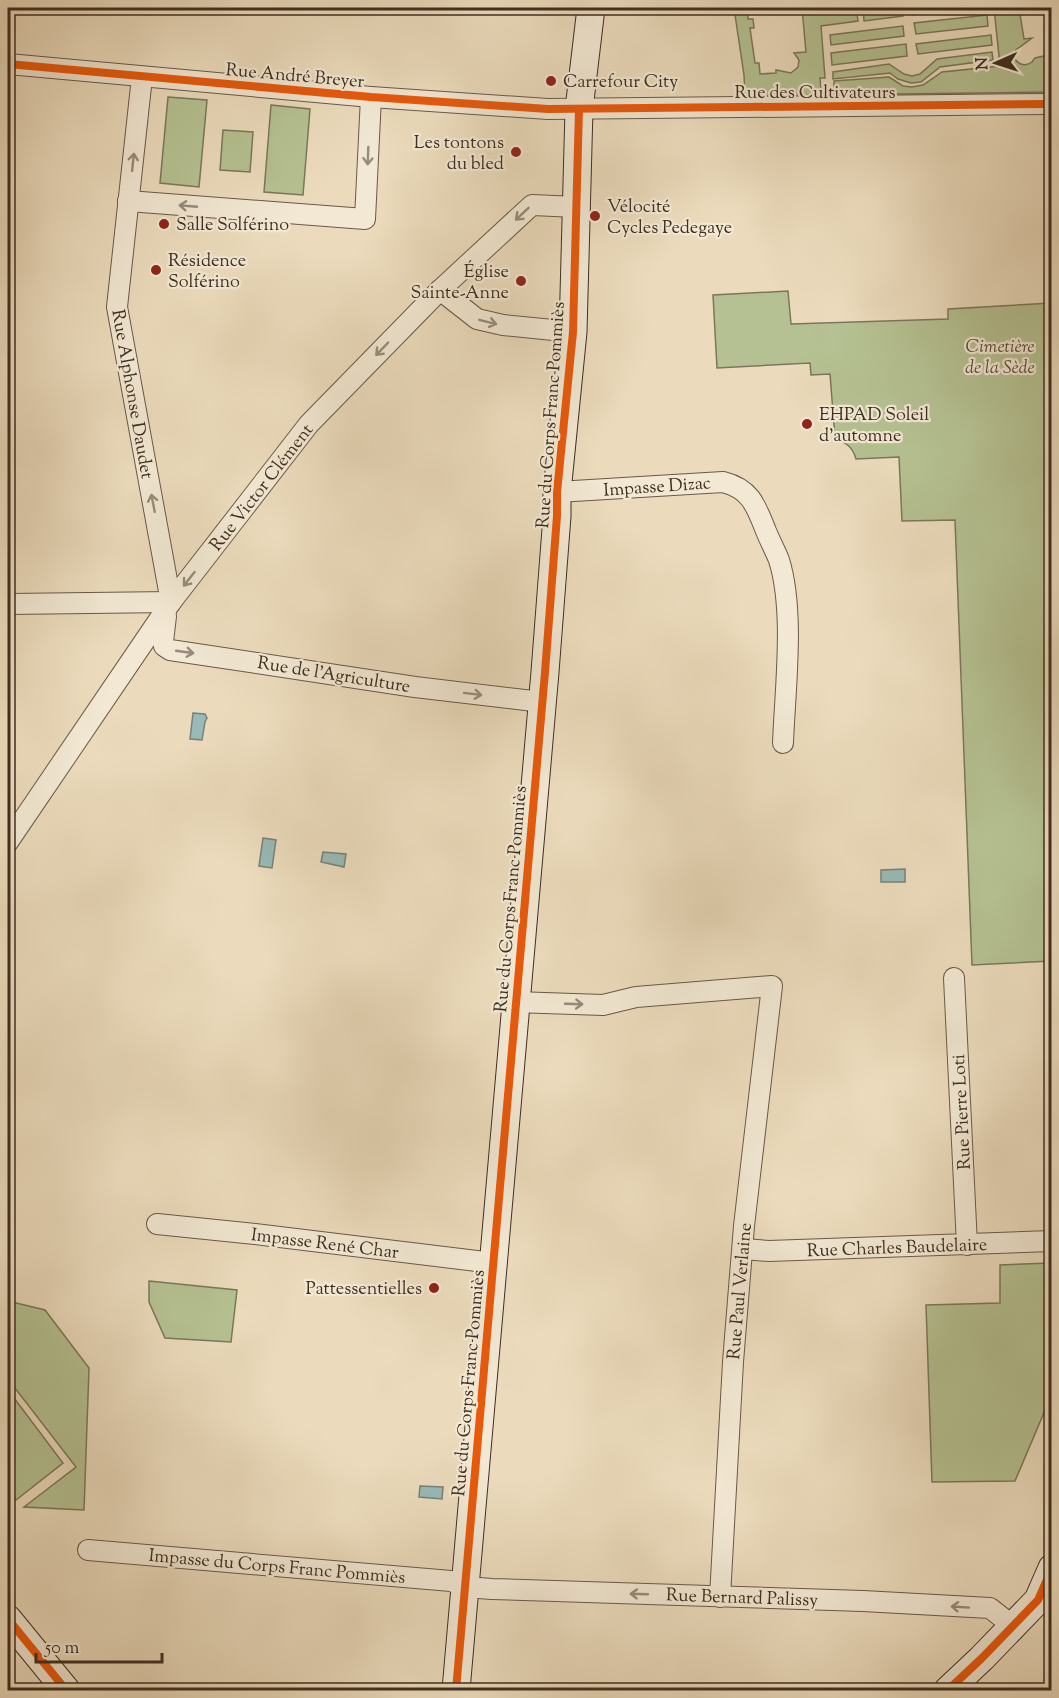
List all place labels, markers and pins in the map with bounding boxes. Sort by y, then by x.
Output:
place label: Carrefour City [563,70,678,96]
marker: Carrefour City [544,74,558,88]
place label: Les tontons du bled [414,131,504,178]
marker: Les tontons du bled [509,145,523,159]
place label: Vélocité Cycles Pedegaye [607,195,732,242]
marker: Vélocité Cycles Pedegaye [588,209,602,223]
place label: Salle Solférino [176,213,289,239]
marker: Salle Solférino [157,217,171,231]
place label: Résidence Solférino [168,249,246,296]
place label: Église Sainte-Anne [411,260,509,307]
marker: Résidence Solférino [149,263,163,277]
marker: Église Sainte-Anne [514,274,528,288]
place label: EHPAD Soleil d'automne [819,403,929,450]
marker: EHPAD Soleil d'automne [800,417,814,431]
place label: Pattessentielles [305,1277,422,1303]
marker: Pattessentielles [427,1281,441,1295]

